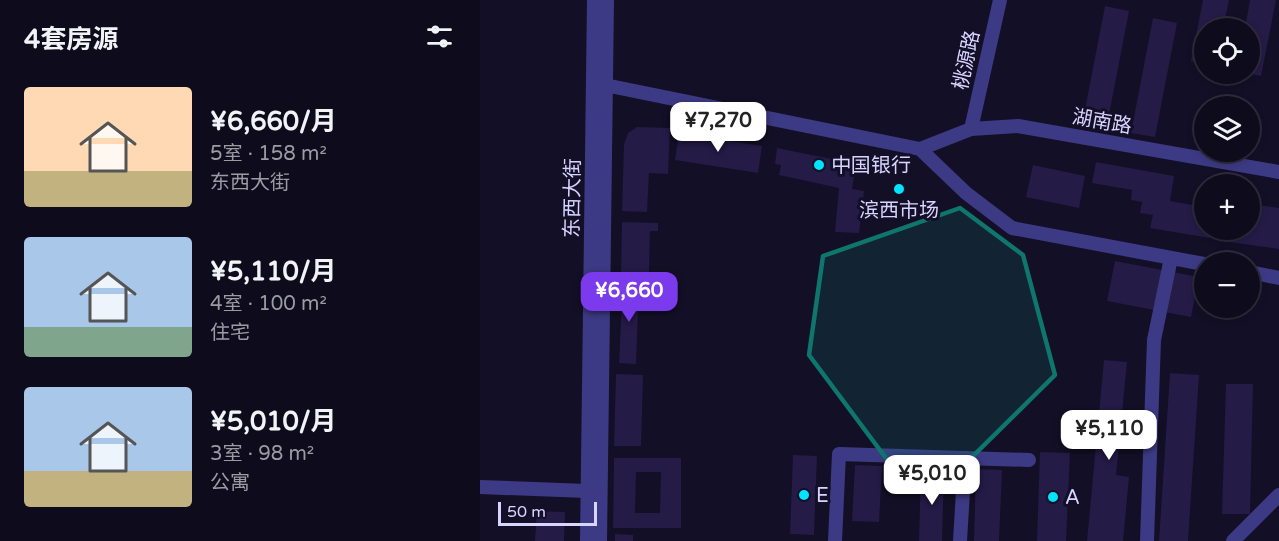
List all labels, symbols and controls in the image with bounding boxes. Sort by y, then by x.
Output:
map controls [1194,18,1260,318]
button: locate [1194,18,1260,84]
icon: filters [423,20,456,53]
text: 4套房源 [24,24,118,55]
street label: 桃源路 [949,28,985,92]
button: layers [1194,96,1260,162]
pin: ¥7,270 [669,102,767,153]
street label: 湖南路 [1070,105,1133,139]
text: ¥6,660/月 [210,106,337,137]
text: ¥7,270 [684,109,752,133]
icon: home [72,111,144,183]
text: 5室 · 158 m² [210,142,327,166]
place label: 中国银行 [831,154,911,178]
street label: 东西大街 [560,158,586,238]
marker: 中国银行 [812,158,826,172]
text: 东西大街 [210,171,290,195]
button: + [1194,174,1260,240]
marker: 滨西市场 [892,182,906,196]
place label: 滨西市场 [859,199,939,223]
button: − [1194,252,1260,318]
text: ¥5,110/月 [210,256,336,287]
icon: home [72,261,144,333]
pin: ¥6,660 [580,272,678,323]
text: ¥6,660 [595,279,663,303]
text: 4室 · 100 m² [210,292,327,316]
text: 住宅 [210,321,250,345]
text: ¥5,010/月 [210,406,336,437]
pin: ¥5,110 [1060,410,1158,461]
icon: home [72,411,144,483]
text: ¥5,110 [1075,417,1143,441]
text: 3室 · 98 m² [210,442,314,466]
pin: ¥5,010 [883,455,981,506]
text: ¥5,010 [898,462,966,486]
text: 公寓 [210,471,250,495]
place label: E [816,484,829,508]
place label: A [1065,486,1080,510]
marker: E [797,488,811,502]
marker: A [1046,490,1060,504]
scale bar [498,499,597,526]
text: 50 m [507,502,546,522]

